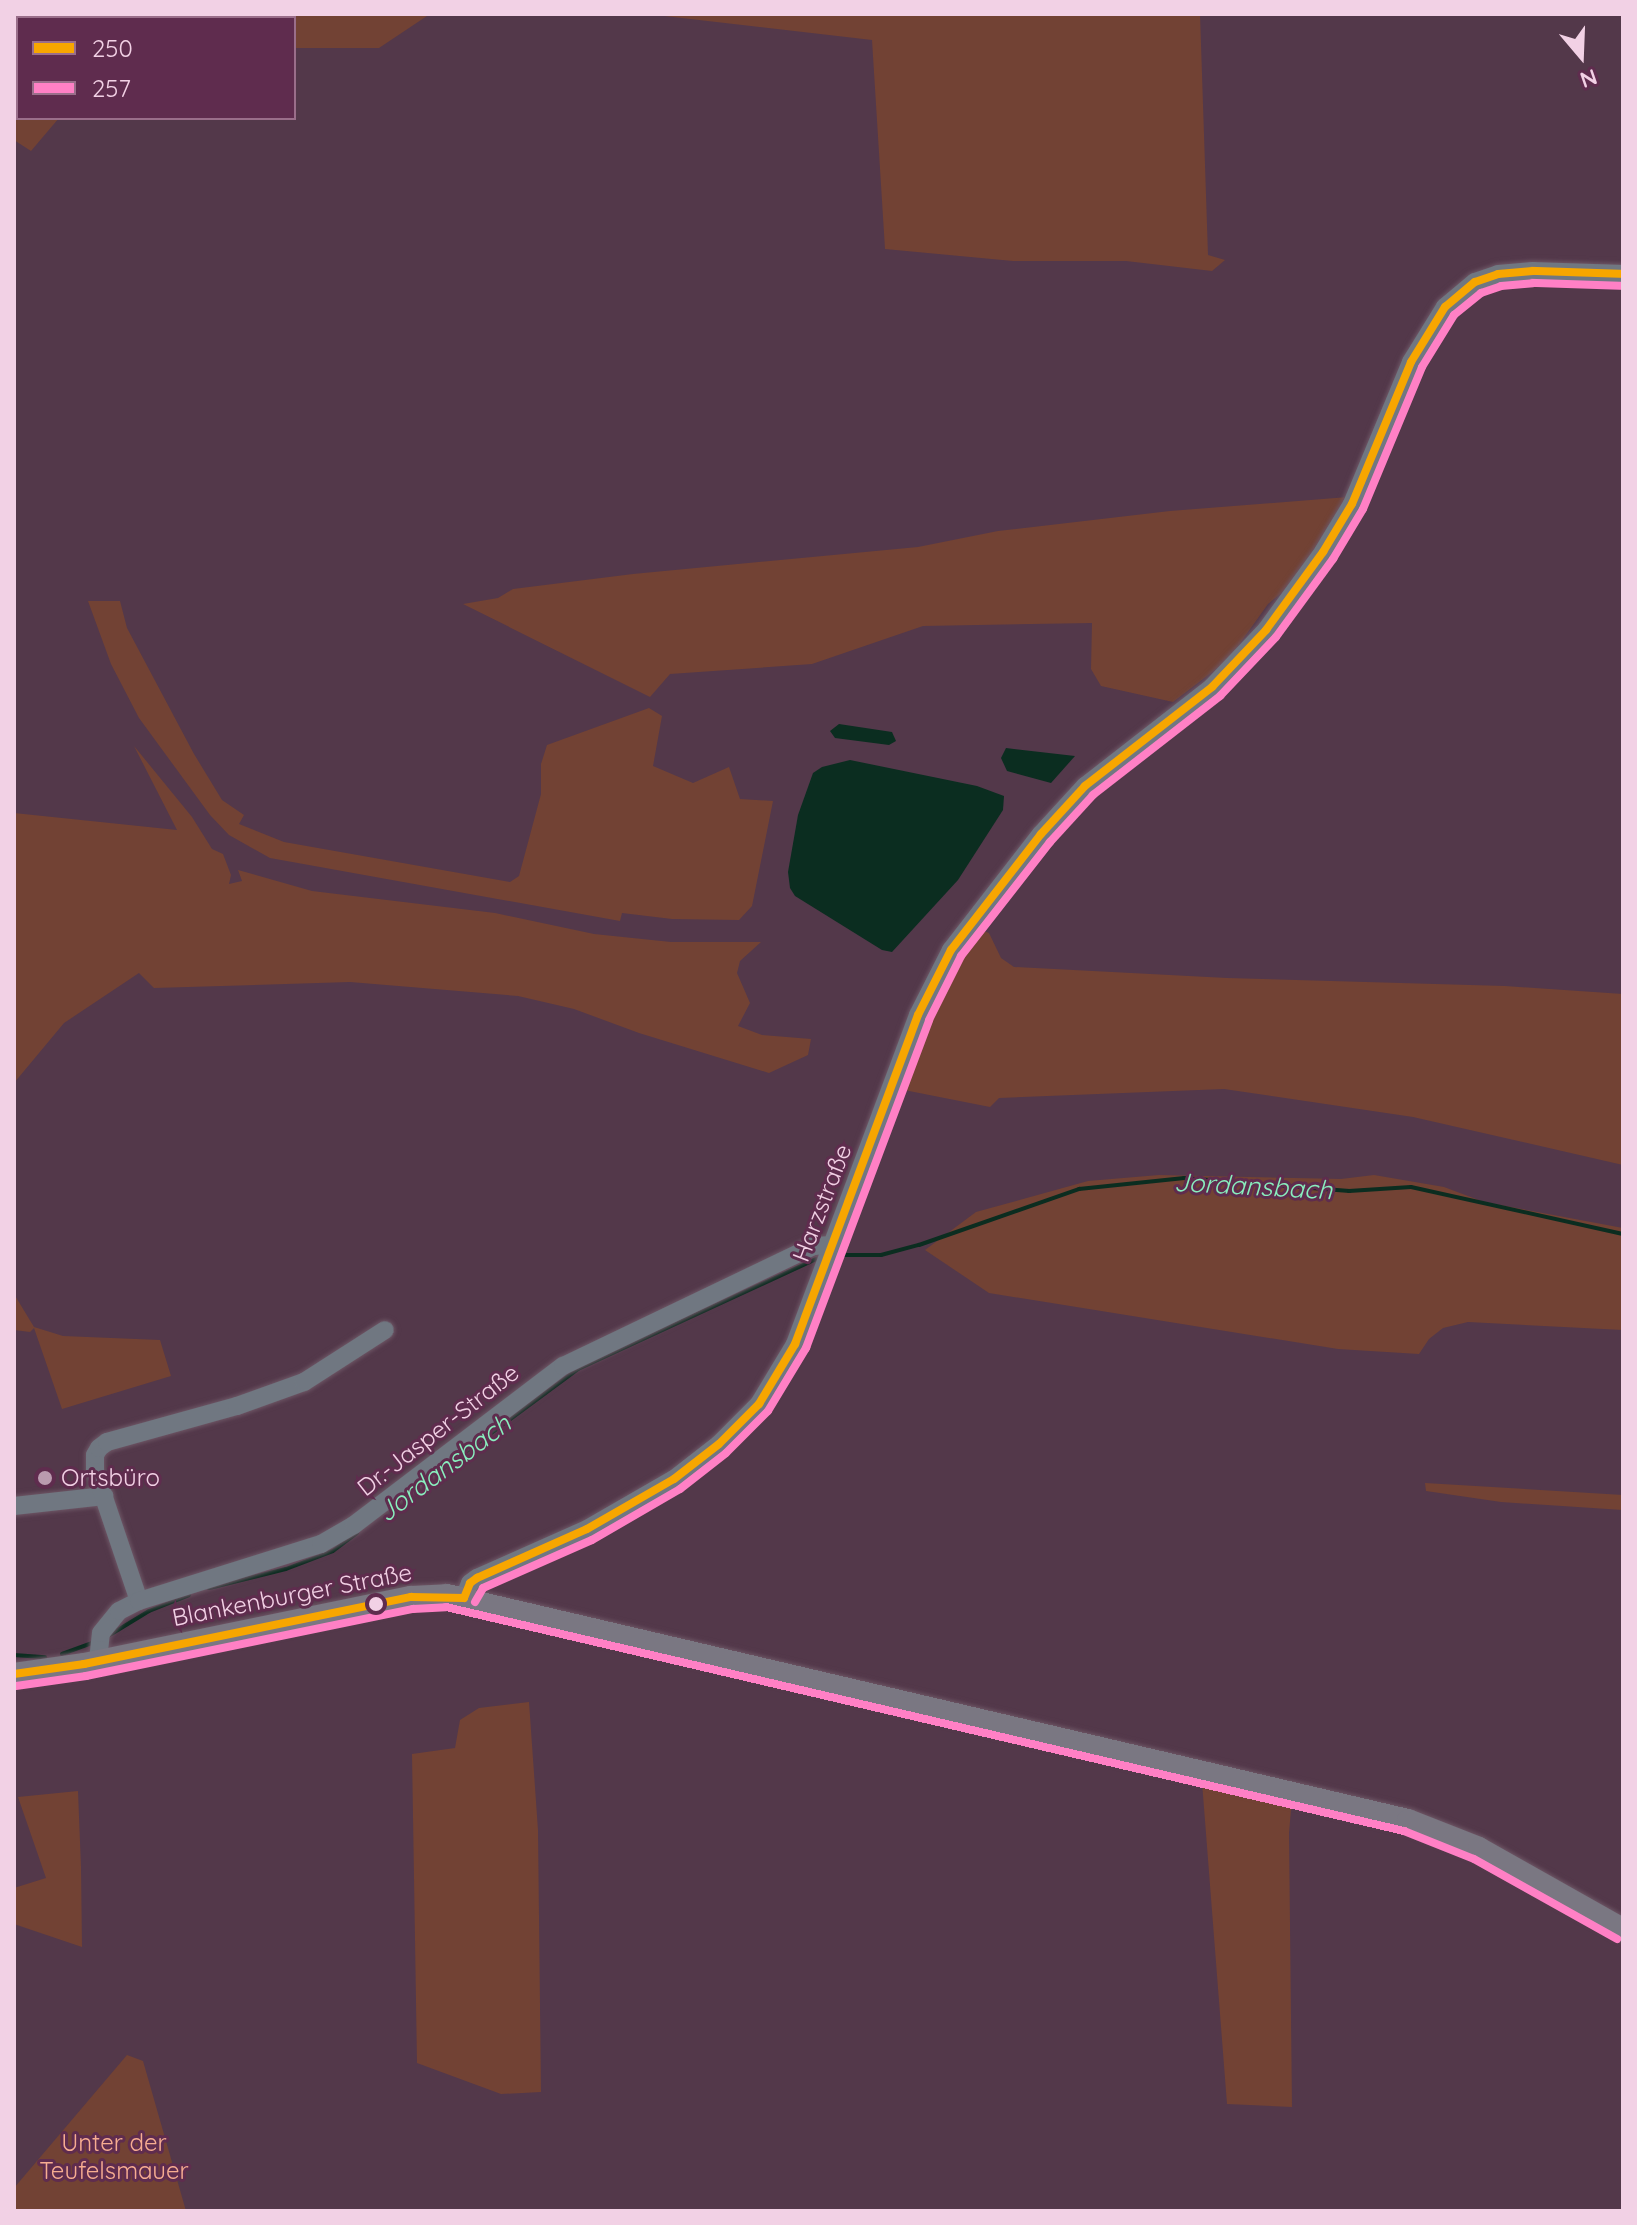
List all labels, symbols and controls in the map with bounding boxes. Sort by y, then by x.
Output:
legend [16,16,296,120]
north arrow [1541,16,1621,96]
text: 250 [92,33,133,63]
text: N [1577,63,1601,95]
text: 257 [92,73,131,103]
street label: Harzstraße [786,1140,858,1266]
water label: Jordansbach [1173,1166,1333,1206]
street label: Dr.-Jasper-Straße [351,1358,525,1502]
water label: Jordansbach [371,1408,517,1528]
place label: Ortsbüro [61,1464,160,1492]
marker: Ortsbüro [36,1469,54,1487]
street label: Blankenburger Straße [170,1558,414,1632]
unlabelled marker [368,1596,384,1612]
park label: Unter der Teufelsmauer [39,2129,189,2185]

